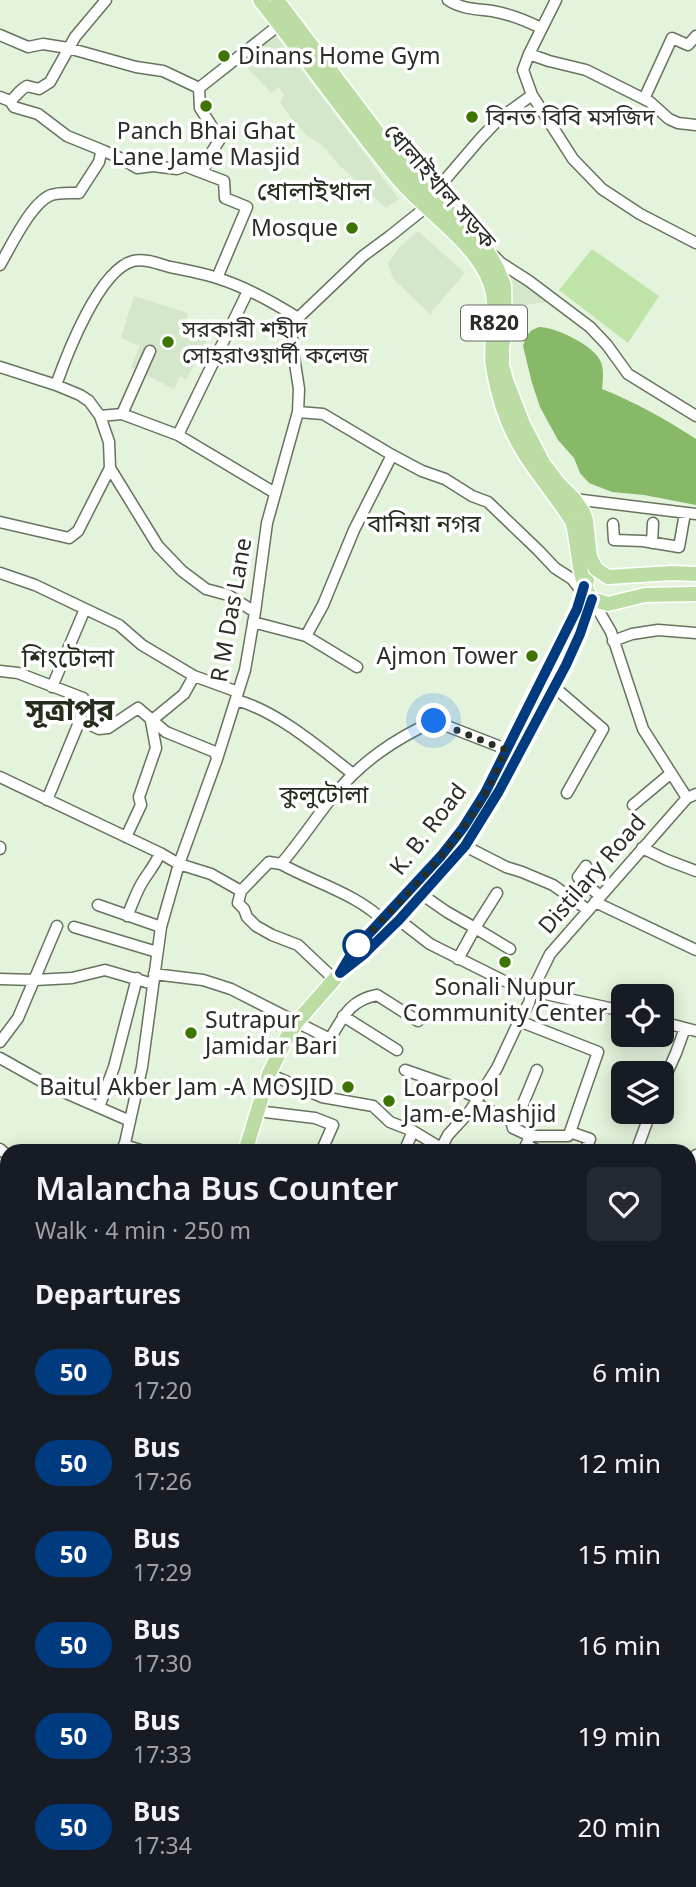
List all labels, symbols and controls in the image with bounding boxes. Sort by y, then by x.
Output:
place label: Dinans Home Gym [238,39,440,71]
marker: Dinans Home Gym [216,48,232,64]
marker: Panch Bhai Ghat Lane Jame Masjid [198,98,214,114]
place label: বিনত বিবি মসজিদ [485,100,655,132]
marker: বিনত বিবি মসজিদ [464,109,480,125]
place label: Panch Bhai Ghat Lane Jame Masjid [112,114,300,172]
street label: ধোলাইখাল সড়ক [377,116,505,255]
district label: ধোলাইখাল [257,172,372,208]
place label: Mosque [251,211,338,243]
marker: Mosque [344,220,360,236]
road number: R820 [461,306,527,340]
place label: সরকারী শহীদ সোহরাওয়ার্দী কলেজ [181,312,370,370]
marker: সরকারী শহীদ সোহরাওয়ার্দী কলেজ [160,334,176,350]
district label: বানিয়া নগর [366,506,481,539]
street label: R M Das Lane [202,535,258,684]
district label: শিংটোলা [21,639,115,675]
place label: Ajmon Tower [377,639,518,671]
marker: Ajmon Tower [524,648,540,664]
district label: সূত্রাপুর [25,688,115,729]
your location [416,703,451,738]
street label: K. B. Road [381,776,473,881]
district label: কুলুটোলা [278,777,369,810]
street label: Distilary Road [530,807,652,940]
unlabelled marker [343,930,373,960]
marker: Sonali Nupur Community Center [497,954,513,970]
place label: Sonali Nupur Community Center [403,970,608,1028]
map controls [611,984,674,1124]
button: locate [611,984,674,1047]
place label: Sutrapur Jamidar Bari [203,1003,337,1061]
marker: Sutrapur Jamidar Bari [183,1025,199,1041]
button: layers [611,1061,674,1124]
place label: Baitul Akber Jam -A MOSJID [39,1070,334,1102]
place label: Loarpool Jam-e-Mashjid [401,1071,556,1129]
marker: Baitul Akber Jam -A MOSJID [340,1079,356,1095]
marker: Loarpool Jam-e-Mashjid [381,1093,397,1109]
text: Malancha Bus Counter [35,1165,398,1210]
button: heart [587,1167,661,1241]
text: Walk · 4 min · 250 m [35,1214,251,1246]
text: Departures [35,1276,181,1312]
text: Bus [133,1338,180,1374]
text: 6 min [592,1354,661,1390]
text: 50 [60,1355,87,1388]
text: 17:20 [133,1374,192,1406]
text: Bus [133,1429,180,1465]
text: 12 min [577,1445,661,1481]
text: 50 [60,1446,87,1479]
text: 17:26 [133,1465,192,1497]
text: Bus [133,1520,180,1556]
text: 15 min [577,1536,661,1572]
text: 50 [60,1537,87,1570]
text: 17:29 [133,1556,192,1588]
text: Bus [133,1611,180,1647]
text: 16 min [577,1627,661,1663]
text: 50 [60,1628,87,1661]
text: 17:30 [133,1647,192,1679]
text: Bus [133,1702,180,1738]
text: 19 min [577,1718,661,1754]
text: 50 [60,1719,87,1752]
text: 17:33 [133,1738,192,1770]
text: Bus [133,1793,180,1829]
text: 20 min [577,1809,661,1845]
text: 50 [60,1810,87,1843]
text: 17:34 [133,1829,192,1861]

